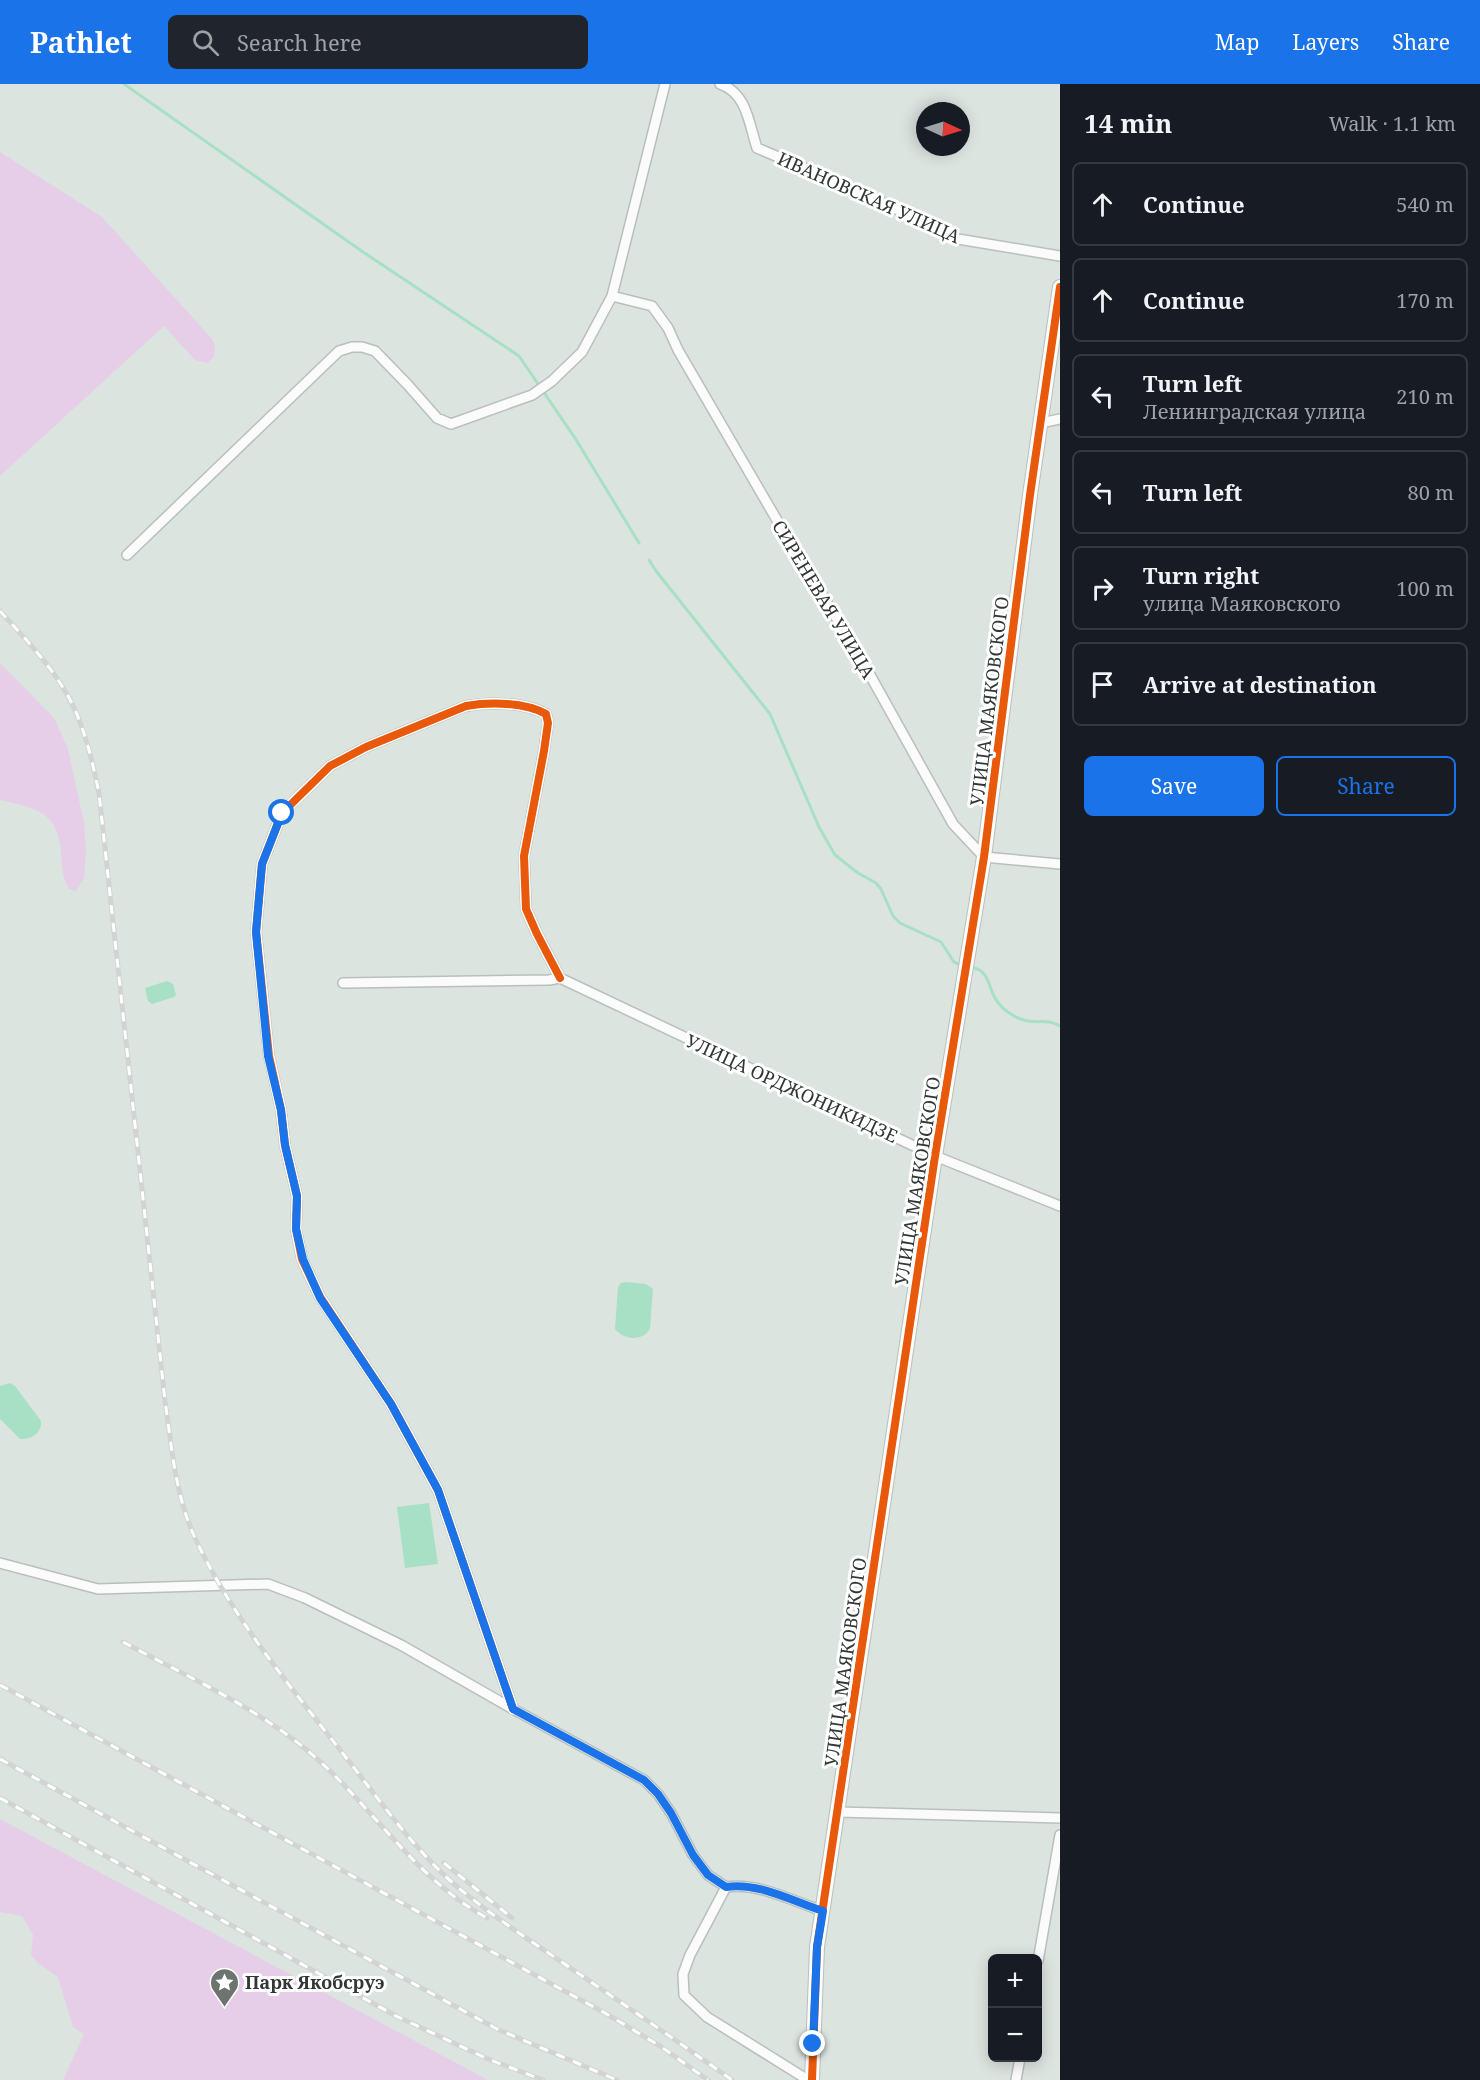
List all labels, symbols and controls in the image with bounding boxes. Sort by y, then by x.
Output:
search box [168,15,588,69]
text: Pathlet [30,23,132,61]
icon: search [189,26,222,59]
text: Search here [237,27,362,57]
text: Map [1215,28,1259,56]
text: Layers [1292,28,1359,56]
text: Share [1392,28,1450,56]
north arrow [916,102,970,156]
text: 14 min [1084,105,1172,141]
text: Walk · 1.1 km [1329,110,1456,137]
street label: ИВАНОВСКАЯ УЛИЦА [774,146,964,248]
icon: ahead [1086,188,1119,221]
text: Continue [1143,189,1245,219]
text: 540 m [1396,191,1454,218]
icon: ahead [1086,284,1119,317]
text: Continue [1143,285,1245,315]
text: 170 m [1396,287,1454,314]
text: Turn left [1143,368,1242,398]
icon: left [1086,380,1119,413]
text: 210 m [1396,383,1454,410]
text: Ленинградская улица [1143,398,1366,425]
icon: left [1086,476,1119,509]
text: Turn left [1143,477,1242,507]
text: 80 m [1408,479,1454,506]
street label: СИРЕНЕВАЯ УЛИЦА [767,515,881,683]
text: Turn right [1143,560,1259,590]
icon: right [1086,572,1119,605]
text: 100 m [1396,575,1454,602]
text: улица Маяковского [1143,590,1341,617]
street label: УЛИЦА МАЯКОВСКОГО [964,595,1014,807]
icon: arrive [1086,668,1119,701]
text: Arrive at destination [1143,669,1377,699]
button: Save [1084,756,1264,816]
button: Share [1276,756,1456,816]
route start [268,799,294,825]
street label: УЛИЦА ОРДЖОНИКИДЗЕ [682,1028,902,1148]
street label: УЛИЦА МАЯКОВСКОГО [889,1075,945,1287]
street label: УЛИЦА МАЯКОВСКОГО [818,1556,872,1768]
map controls [988,1954,1042,2062]
button: + [988,1954,1042,2008]
place icon: Парк Якобсруэ [208,1966,240,2008]
place label: Парк Якобсруэ [245,1970,385,1994]
button: − [988,2008,1042,2062]
route end [799,2030,825,2056]

